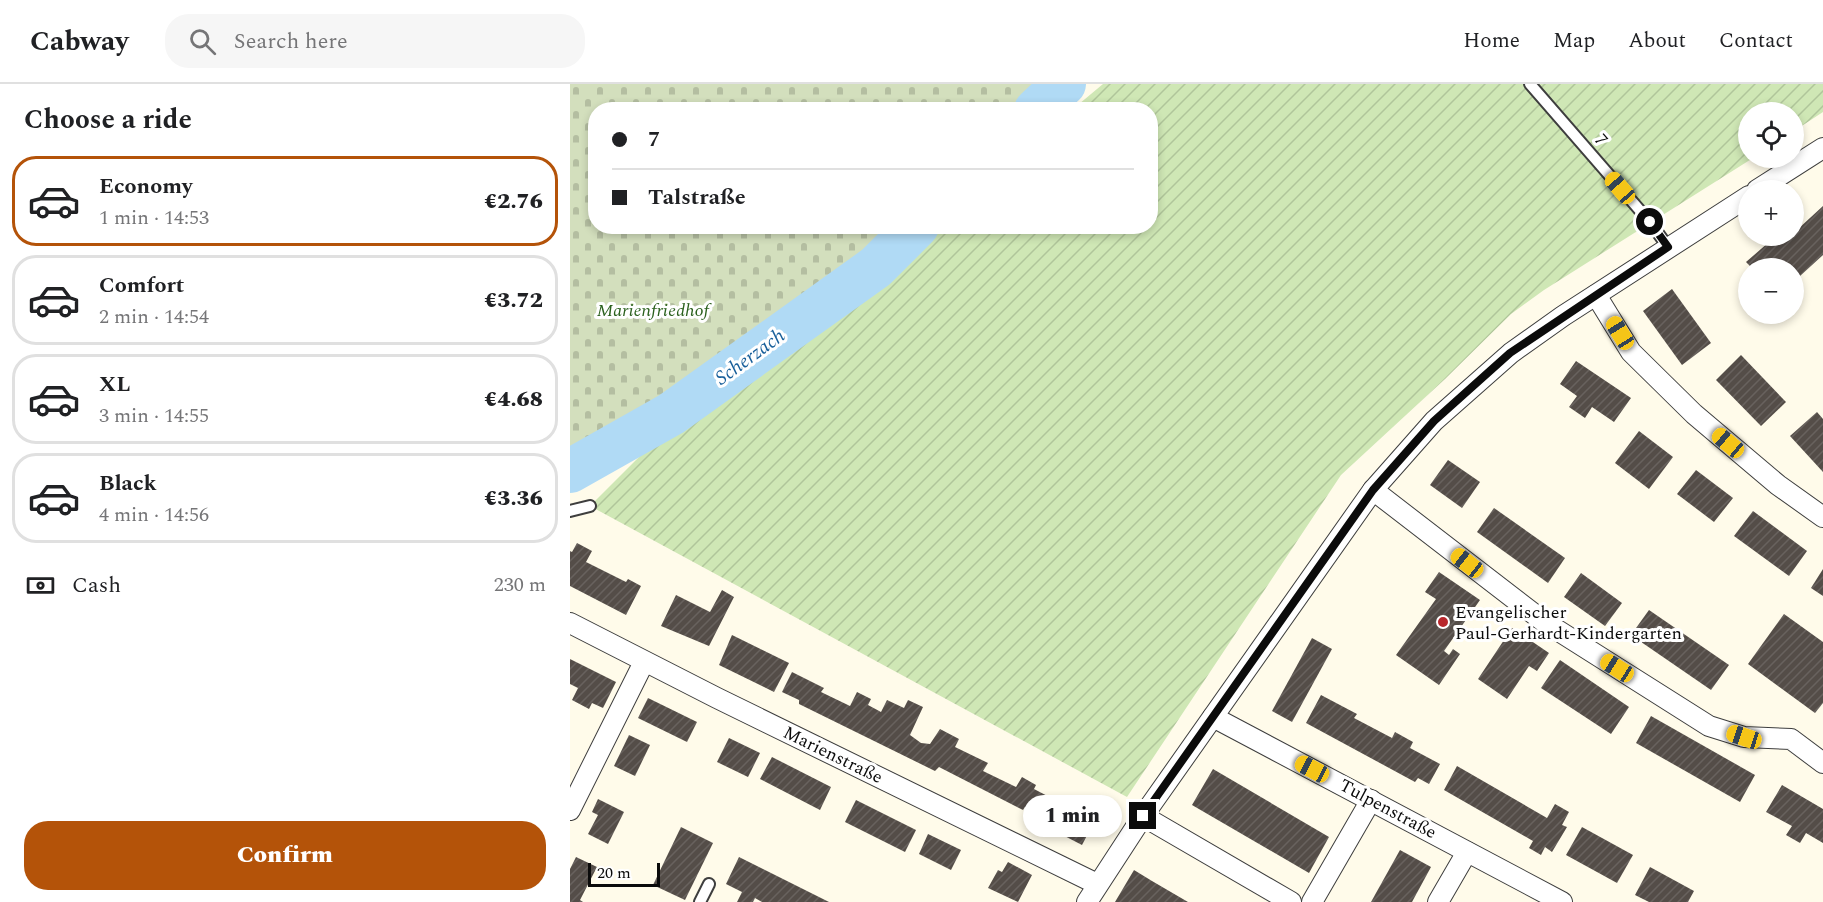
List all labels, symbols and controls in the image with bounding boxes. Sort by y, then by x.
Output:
search box [165,14,585,68]
text: Cabway [30,20,129,63]
icon: search [186,25,219,58]
text: Search here [234,25,348,58]
text: Home [1463,25,1520,57]
text: Map [1553,25,1595,57]
text: About [1628,25,1686,57]
text: Contact [1719,25,1793,57]
text: Choose a ride [24,99,192,141]
map controls [1738,102,1804,324]
button: locate [1738,102,1804,168]
text: 7 [648,123,660,156]
street label: 7 [1588,128,1614,152]
car [1601,169,1639,207]
text: Economy [99,170,192,203]
icon: car [27,174,81,228]
button: + [1738,180,1804,246]
text: Talstraße [648,181,746,214]
text: €2.76 [484,185,543,218]
text: 1 min · 14:53 [99,203,209,233]
route start [1636,208,1663,235]
button: − [1738,258,1804,324]
text: Comfort [99,269,184,302]
icon: car [27,273,81,327]
text: €3.72 [484,284,543,317]
park label: Marienfriedhof [597,297,712,324]
text: 2 min · 14:54 [99,302,209,332]
car [1603,313,1637,353]
water label: Scherzach [709,321,791,393]
text: XL [99,368,130,401]
icon: car [27,372,81,426]
text: €4.68 [484,383,543,416]
text: 3 min · 14:55 [99,401,209,431]
car [1708,425,1748,461]
text: Black [99,467,157,500]
icon: car [27,471,81,525]
text: €3.36 [484,482,543,515]
text: 4 min · 14:56 [99,500,209,530]
car [1447,545,1487,581]
icon: cash [24,569,57,602]
text: Cash [72,569,121,602]
text: 230 m [494,570,546,600]
place label: Evangelischer Paul-Gerhardt-Kindergarten [1455,599,1682,647]
marker: Evangelischer Paul-Gerhardt-Kindergarten [1436,615,1450,629]
car [1597,651,1637,685]
street label: Marienstraße [779,719,887,791]
car [1724,723,1764,751]
car [1292,753,1332,785]
street label: Tulpenstraße [1335,772,1441,846]
callout: 1 min [1023,795,1122,837]
text: 1 min [1045,801,1100,831]
route end [1129,802,1156,829]
button: Confirm [24,821,546,890]
scale bar [588,860,660,888]
text: 20 m [597,861,631,885]

